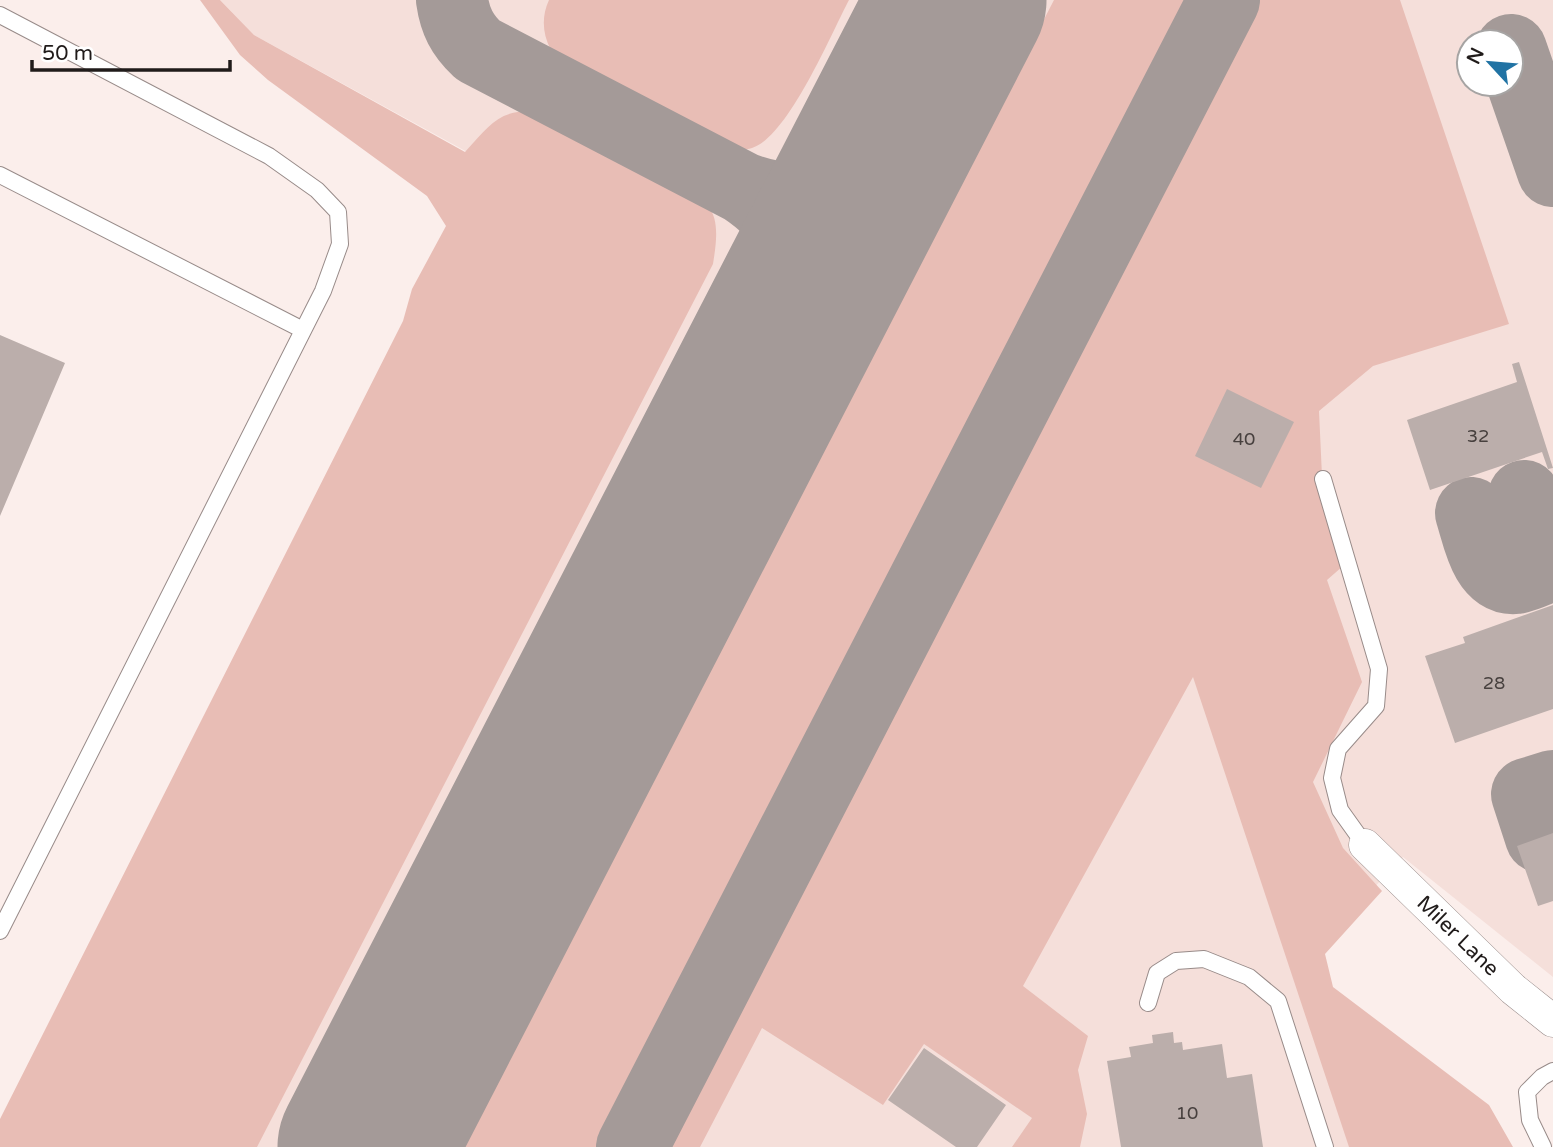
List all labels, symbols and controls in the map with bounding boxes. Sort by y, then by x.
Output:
scale bar [32,28,229,72]
north arrow [1455,28,1525,98]
text: 50 m [42,41,93,66]
text: N [1462,44,1489,68]
house number: 32 [1467,425,1489,447]
house number: 40 [1233,428,1255,450]
house number: 28 [1483,672,1505,694]
street label: Miler Lane [1412,891,1504,982]
house number: 10 [1176,1102,1198,1124]

